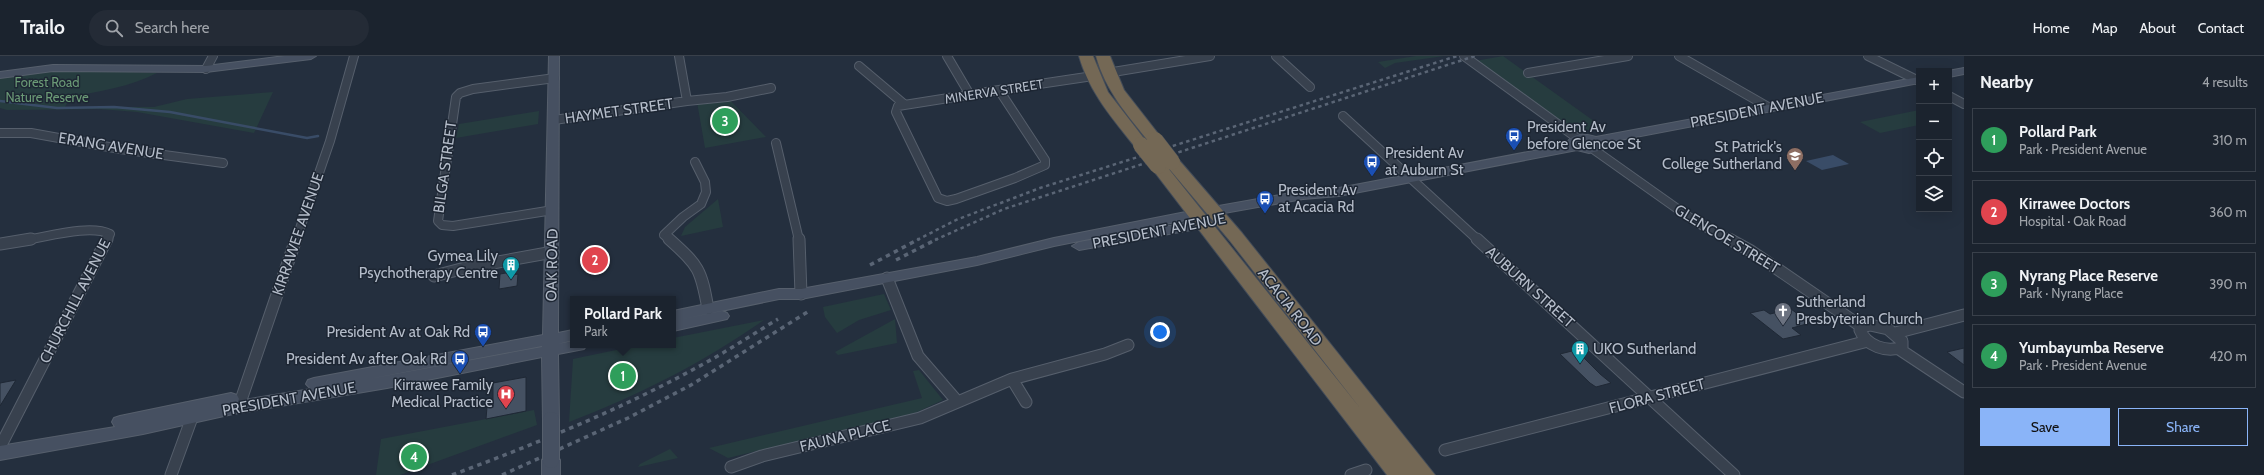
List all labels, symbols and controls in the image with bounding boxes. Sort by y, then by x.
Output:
search box [89,10,369,46]
text: Trailo [20,16,65,39]
icon: search [103,17,125,39]
text: Search here [135,19,209,37]
text: Home [2033,19,2070,37]
text: Map [2092,19,2117,37]
text: About [2139,19,2176,37]
text: Contact [2198,19,2244,37]
map controls [1916,68,1952,212]
button: + [1916,68,1952,104]
text: Nearby [1980,72,2033,92]
park label: Forest Road Nature Reserve [5,74,89,105]
text: 4 results [2202,74,2248,90]
street label: MINERVA STREET [943,75,1045,107]
street label: PRESIDENT AVENUE [1689,88,1825,132]
street label: HAYMET STREET [564,94,674,128]
button: − [1916,104,1952,140]
pin: 3 [712,106,738,136]
place label: President Av before Glencoe St [1527,118,1641,153]
street label: BILGA STREET [430,120,460,214]
text: Pollard Park [2019,123,2097,141]
bus stop icon: President Av before Glencoe St [1504,126,1524,151]
street label: ERANG AVENUE [57,129,165,163]
text: 1 [1992,132,1996,148]
text: 310 m [2212,132,2247,148]
place label: St Patrick's College Sutherland [1662,138,1782,173]
button: locate [1916,140,1952,176]
text: Park · President Avenue [2019,141,2147,157]
place label: President Av at Auburn St [1385,144,1464,179]
school or university icon: St Patrick's College Sutherland [1785,146,1805,171]
bus stop icon: President Av at Auburn St [1362,152,1382,177]
street label: KIRRAWEE AVENUE [268,170,328,298]
button: layers [1916,176,1952,212]
place label: President Av at Acacia Rd [1278,181,1357,216]
bus stop icon: President Av at Acacia Rd [1255,189,1275,214]
text: Kirrawee Doctors [2019,195,2130,213]
street label: GLENCOE STREET [1671,201,1783,277]
text: 2 [1991,204,1997,220]
text: 360 m [2209,204,2247,220]
street label: PRESIDENT AVENUE [1091,209,1227,253]
text: Hospital · Oak Road [2019,213,2126,229]
street label: OAK ROAD [542,228,562,302]
street label: CHURCHILL AVENUE [36,236,114,366]
street label: AUBURN STREET [1482,242,1578,332]
pin: 2 [582,245,608,275]
place label: Gymea Lily Psychotherapy Centre [359,247,498,282]
building icon: Gymea Lily Psychotherapy Centre [501,255,521,280]
street label: ACACIA ROAD [1254,265,1326,350]
text: Nyrang Place Reserve [2019,267,2158,285]
text: 3 [1990,276,1998,292]
text: 390 m [2209,276,2247,292]
text: Park · Nyrang Place [2019,285,2123,301]
place label: Sutherland Presbyterian Church [1796,293,1923,328]
popup [570,296,676,348]
church icon: Sutherland Presbyterian Church [1773,301,1793,326]
text: Pollard Park [584,305,662,323]
bus stop icon: President Av at Oak Rd [473,322,493,347]
your location [1150,322,1170,342]
place label: President Av at Oak Rd [326,323,470,341]
text: Park [584,323,608,339]
building icon: UKO Sutherland [1570,339,1590,364]
text: Yumbayumba Reserve [2019,339,2164,357]
place label: UKO Sutherland [1593,340,1696,358]
text: 4 [1990,348,1998,364]
text: 420 m [2209,348,2247,364]
bus stop icon: President Av after Oak Rd [450,349,470,374]
place label: President Av after Oak Rd [286,350,447,368]
text: Park · President Avenue [2019,357,2147,373]
pin: 1 [610,361,636,391]
street label: FLORA STREET [1607,375,1707,417]
place label: Kirrawee Family Medical Practice [391,376,493,411]
street label: PRESIDENT AVENUE [221,378,357,420]
hospital icon: Kirrawee Family Medical Practice [496,384,516,409]
button: Save [1980,408,2110,446]
button: Share [2118,408,2248,446]
street label: FAUNA PLACE [798,416,892,456]
pin: 4 [401,442,427,472]

